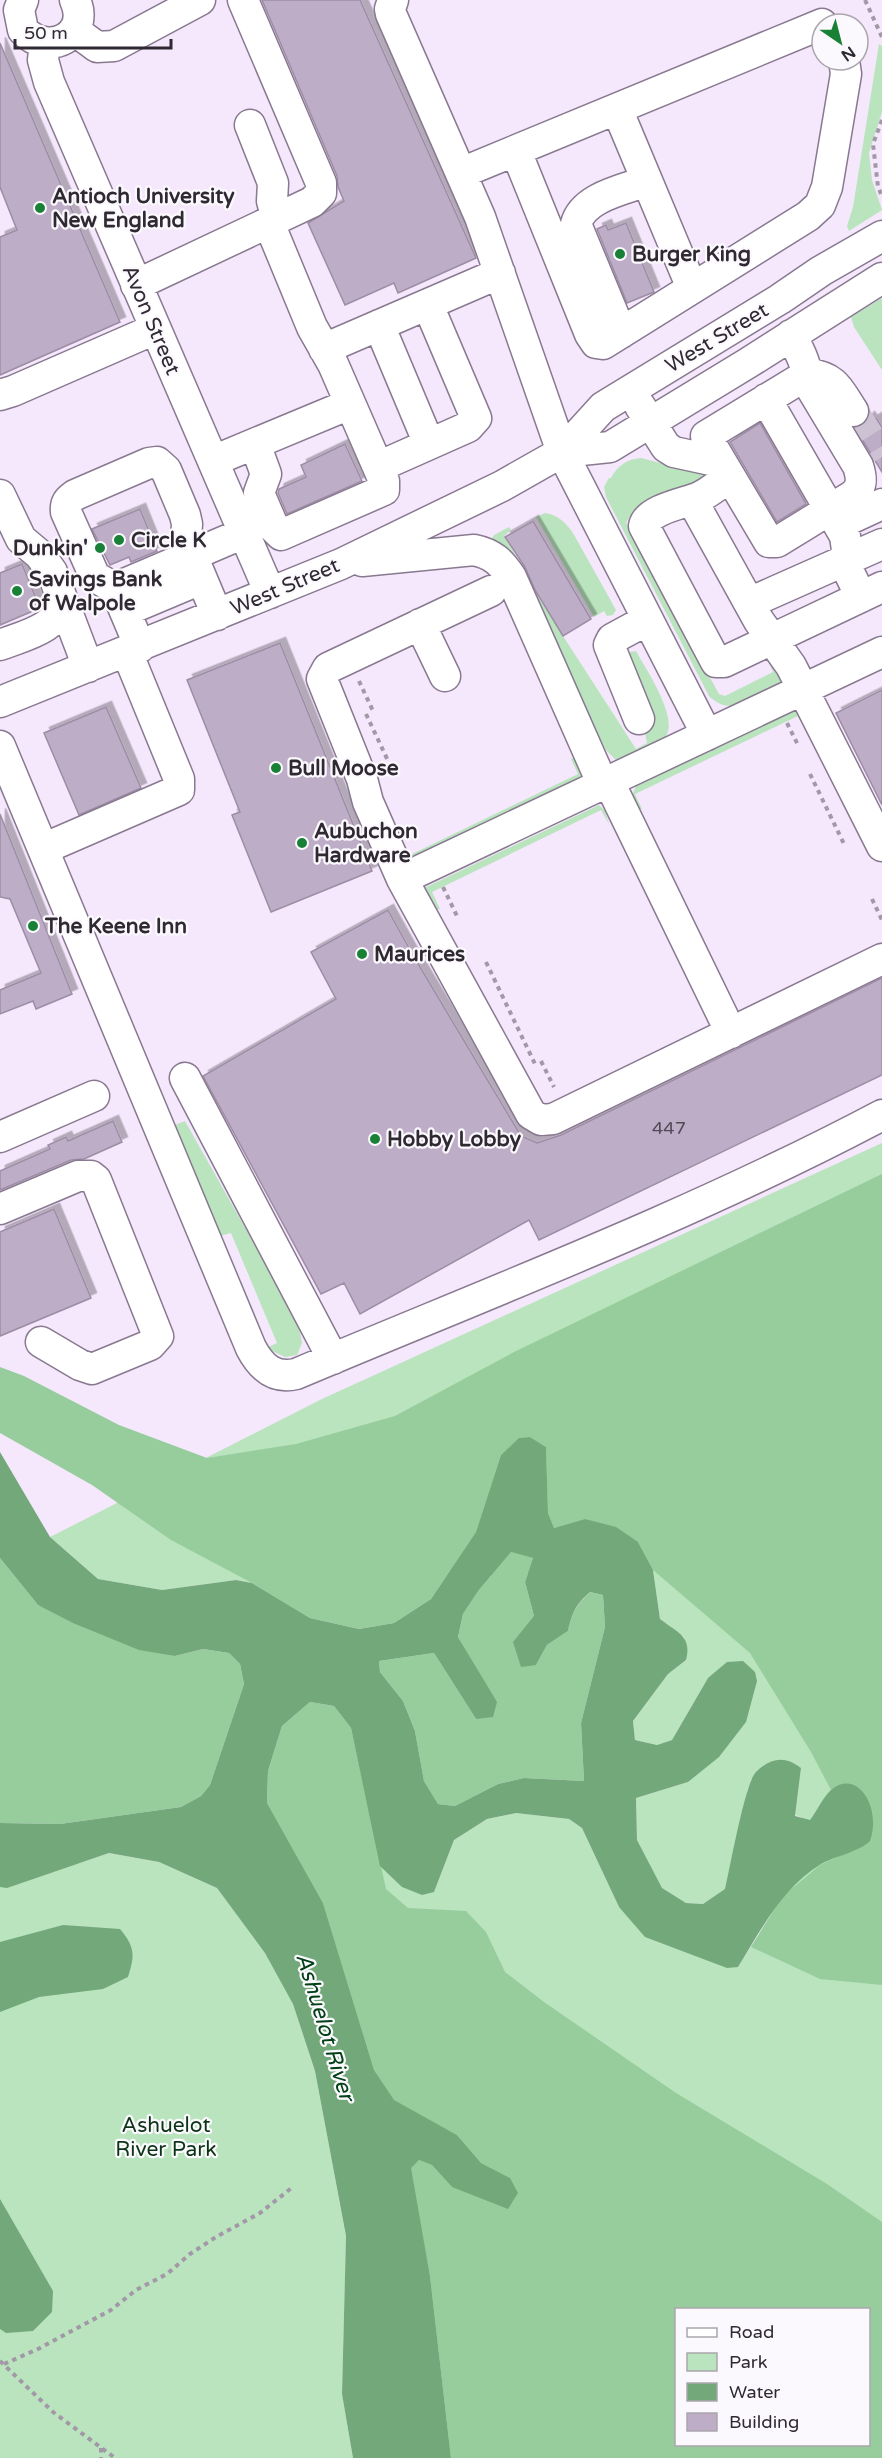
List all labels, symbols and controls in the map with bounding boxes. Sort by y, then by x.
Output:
scale bar [15,12,171,50]
north arrow [810,12,870,72]
text: 50 m [24,22,68,44]
text: N [837,42,859,65]
place label: Antioch University New England [52,184,235,233]
marker: Antioch University New England [33,201,47,215]
place label: Burger King [632,242,751,267]
marker: Burger King [613,247,627,261]
street label: Avon Street [117,261,185,379]
street label: West Street [661,297,773,379]
place label: Circle K [131,528,206,553]
marker: Circle K [112,533,126,547]
place label: Dunkin' [13,536,88,561]
marker: Dunkin' [93,541,107,555]
street label: West Street [227,553,343,621]
place label: Savings Bank of Walpole [29,567,163,616]
marker: Savings Bank of Walpole [10,584,24,598]
place label: Bull Moose [288,756,399,781]
marker: Bull Moose [269,761,283,775]
place label: Aubuchon Hardware [314,819,418,868]
marker: Aubuchon Hardware [295,836,309,850]
place label: The Keene Inn [44,914,187,939]
marker: The Keene Inn [26,919,40,933]
place label: Maurices [374,942,465,967]
marker: Maurices [355,947,369,961]
house number: 447 [652,1117,686,1139]
place label: Hobby Lobby [387,1127,522,1152]
marker: Hobby Lobby [368,1132,382,1146]
water label: Ashuelot River [290,1950,360,2106]
park label: Ashuelot River Park [115,2113,217,2162]
legend [675,2308,870,2446]
text: Road [729,2321,774,2343]
text: Park [729,2351,768,2373]
text: Water [729,2381,780,2403]
text: Building [729,2411,799,2433]

